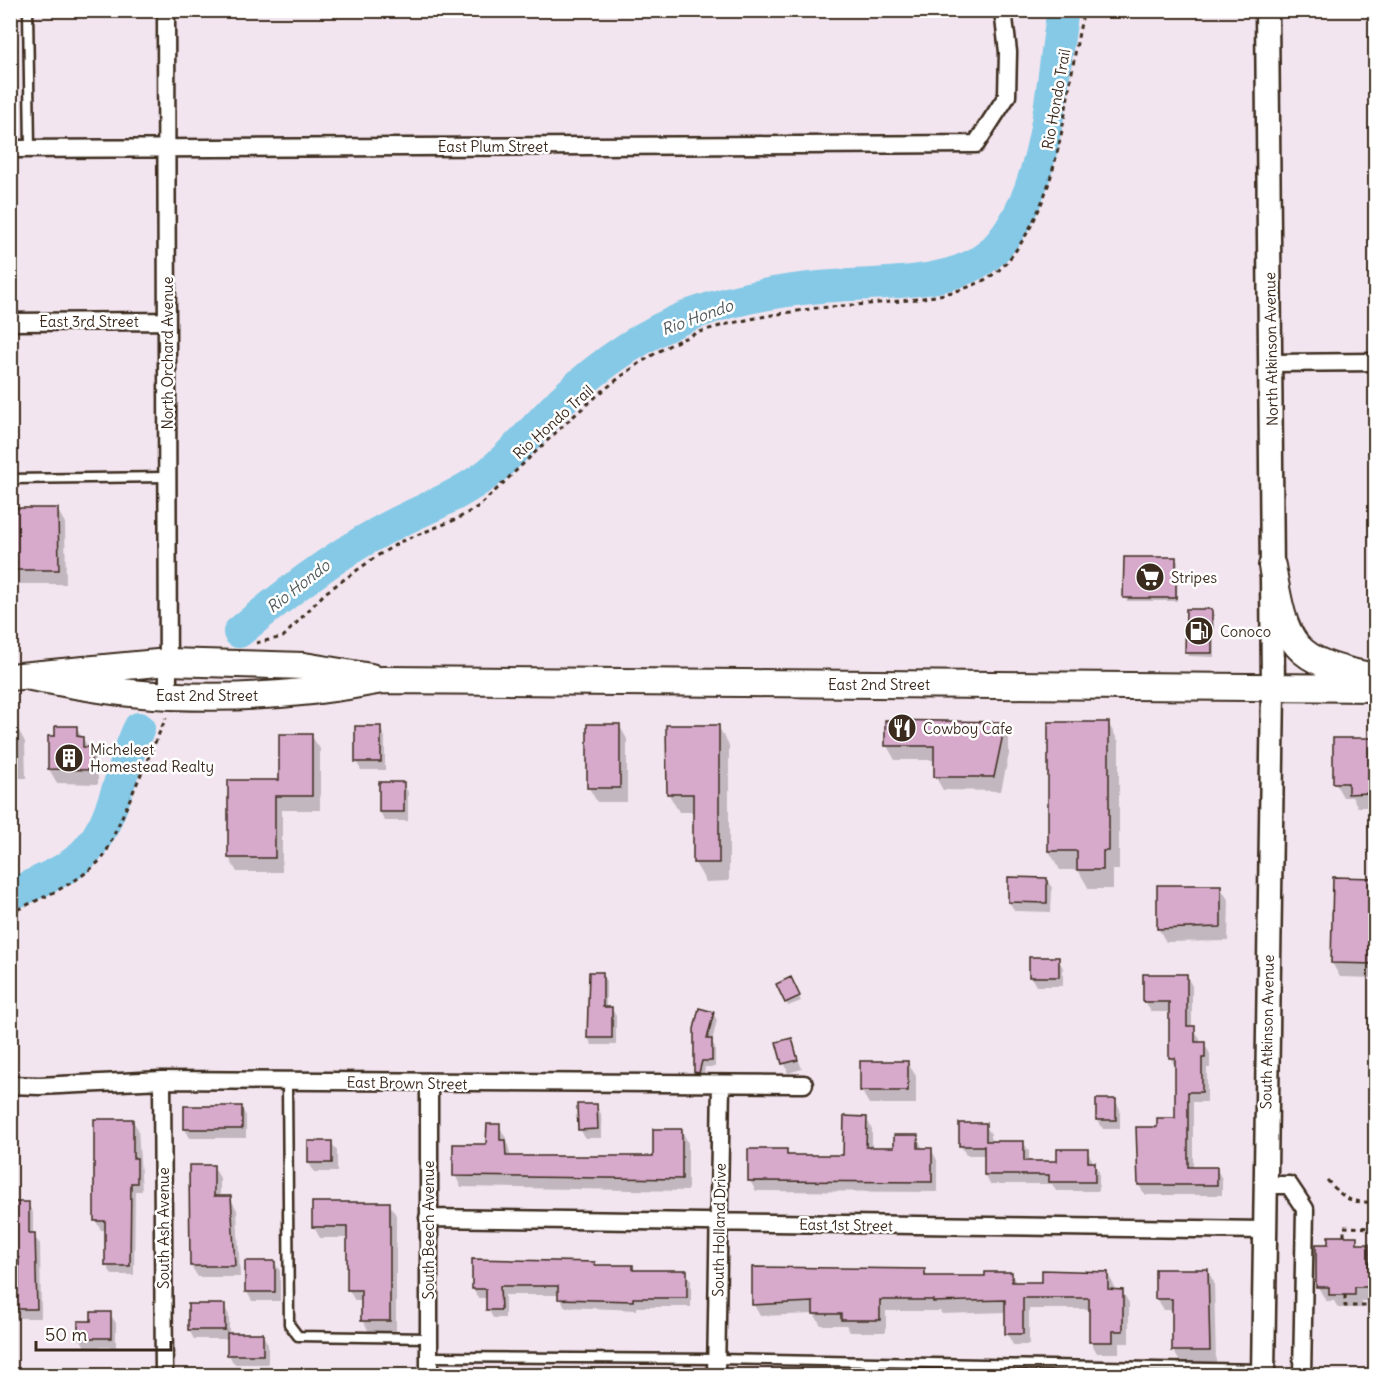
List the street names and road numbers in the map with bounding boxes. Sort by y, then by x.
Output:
street label: Rio Hondo Trail [1038,47,1074,151]
street label: East Plum Street [438,137,548,156]
street label: North Atkinson Avenue [1260,272,1282,426]
street label: North Orchard Avenue [158,276,177,430]
street label: East 3rd Street [39,312,139,331]
street label: Rio Hondo Trail [509,381,597,463]
street label: East 2nd Street [828,675,930,694]
street label: East 2nd Street [156,686,258,705]
street label: South Atkinson Avenue [1256,954,1278,1110]
street label: East Brown Street [346,1072,468,1094]
street label: South Beech Avenue [419,1161,438,1299]
street label: South Holland Drive [708,1163,730,1297]
street label: South Ash Avenue [154,1167,173,1289]
street label: East 1st Street [799,1215,893,1235]

